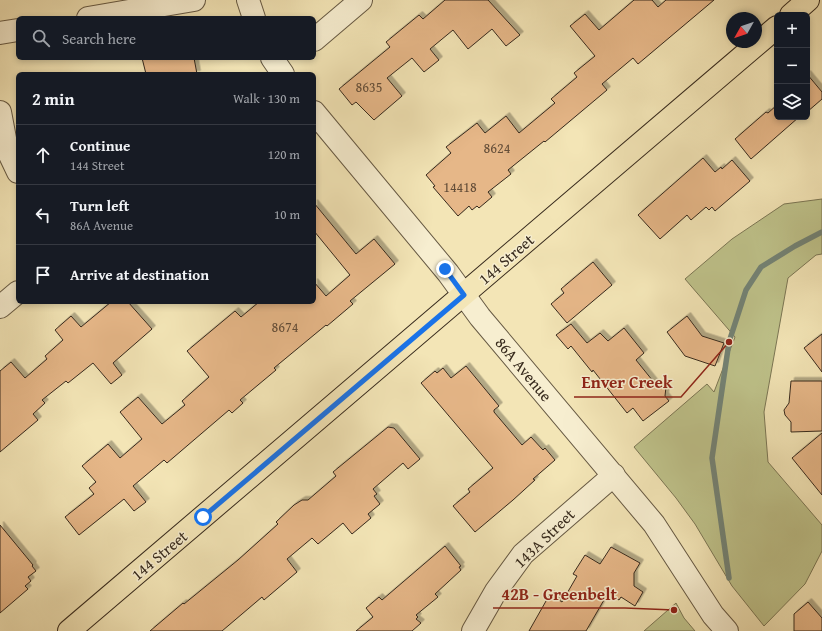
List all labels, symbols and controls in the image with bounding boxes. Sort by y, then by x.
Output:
north arrow [726,12,762,48]
map controls [774,12,810,120]
button: + [774,12,810,48]
search box [16,16,316,60]
icon: search [30,27,52,49]
text: Search here [62,28,136,49]
button: − [774,48,810,84]
house number: 8635 [356,77,382,97]
button: layers [774,84,810,120]
text: 2 min [32,86,74,111]
text: Walk · 130 m [233,89,300,108]
text: Continue [70,135,131,156]
house number: 8624 [484,138,511,158]
icon: ahead [32,144,54,166]
text: 120 m [268,145,300,164]
text: 144 Street [70,156,125,175]
house number: 14418 [443,177,477,197]
text: Turn left [70,195,129,216]
icon: left [32,204,54,226]
text: 10 m [274,205,300,224]
text: 86A Avenue [70,216,133,235]
street label: 144 Street [473,228,539,290]
route end [436,260,454,278]
icon: arrive [32,264,54,286]
text: Arrive at destination [70,264,209,285]
house number: 8674 [272,317,299,337]
street label: 86A Avenue [490,331,558,407]
callout: Enver Creek [574,368,681,397]
text: Enver Creek [582,369,673,394]
street label: 143A Street [508,502,580,573]
route start [194,508,212,526]
street label: 144 Street [126,524,193,586]
callout: 42B - Greenbelt [493,579,625,608]
text: 42B - Greenbelt [501,581,617,606]

